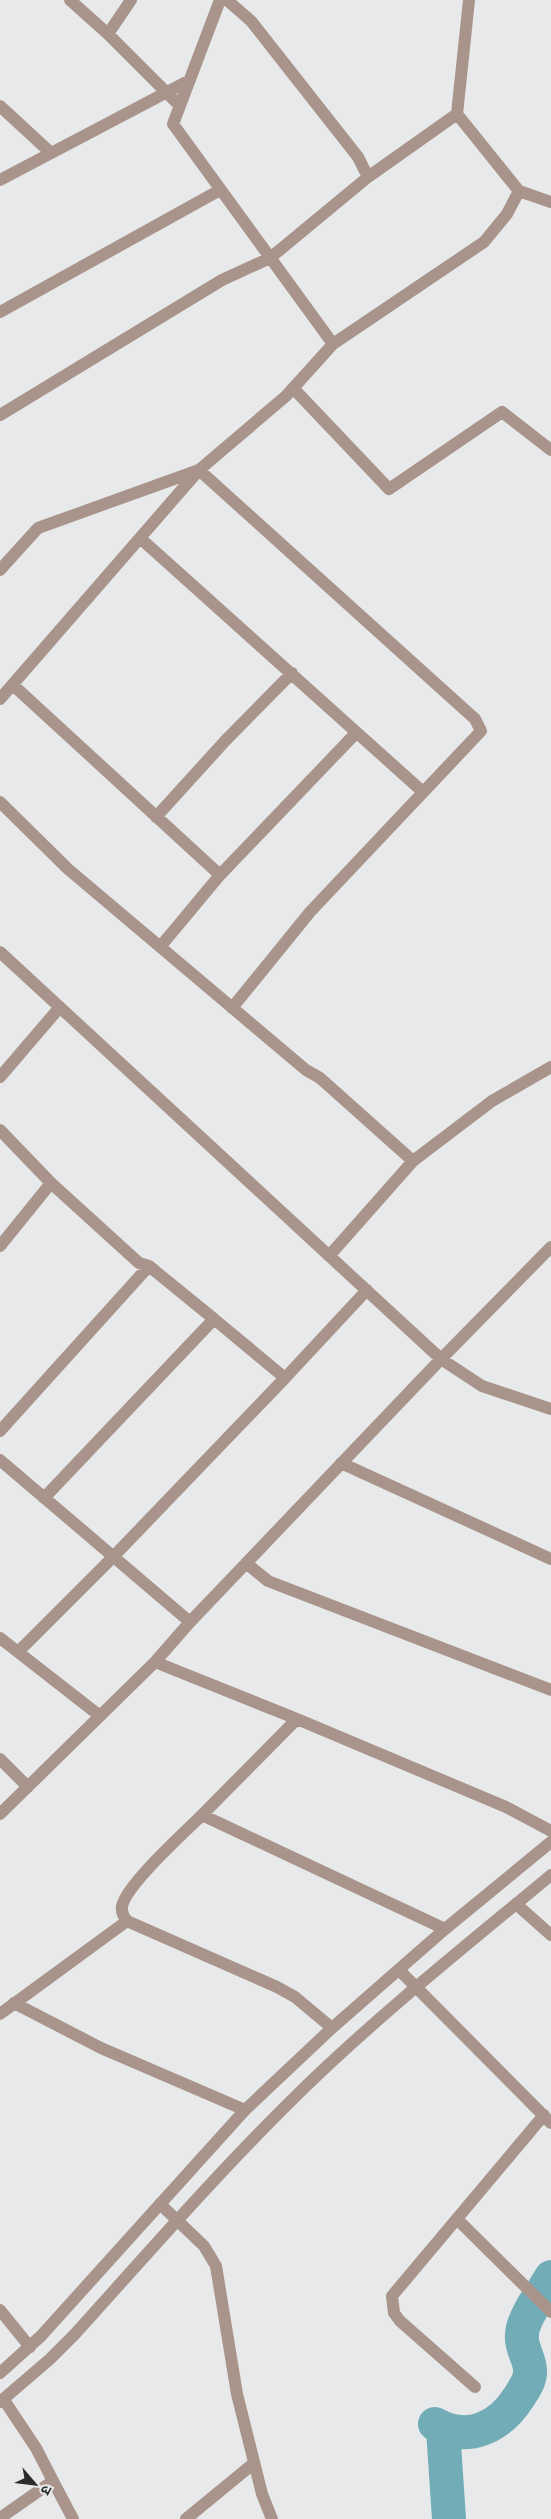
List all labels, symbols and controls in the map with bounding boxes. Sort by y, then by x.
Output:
north arrow [10,2459,60,2509]
text: उ [36,2482,57,2499]

